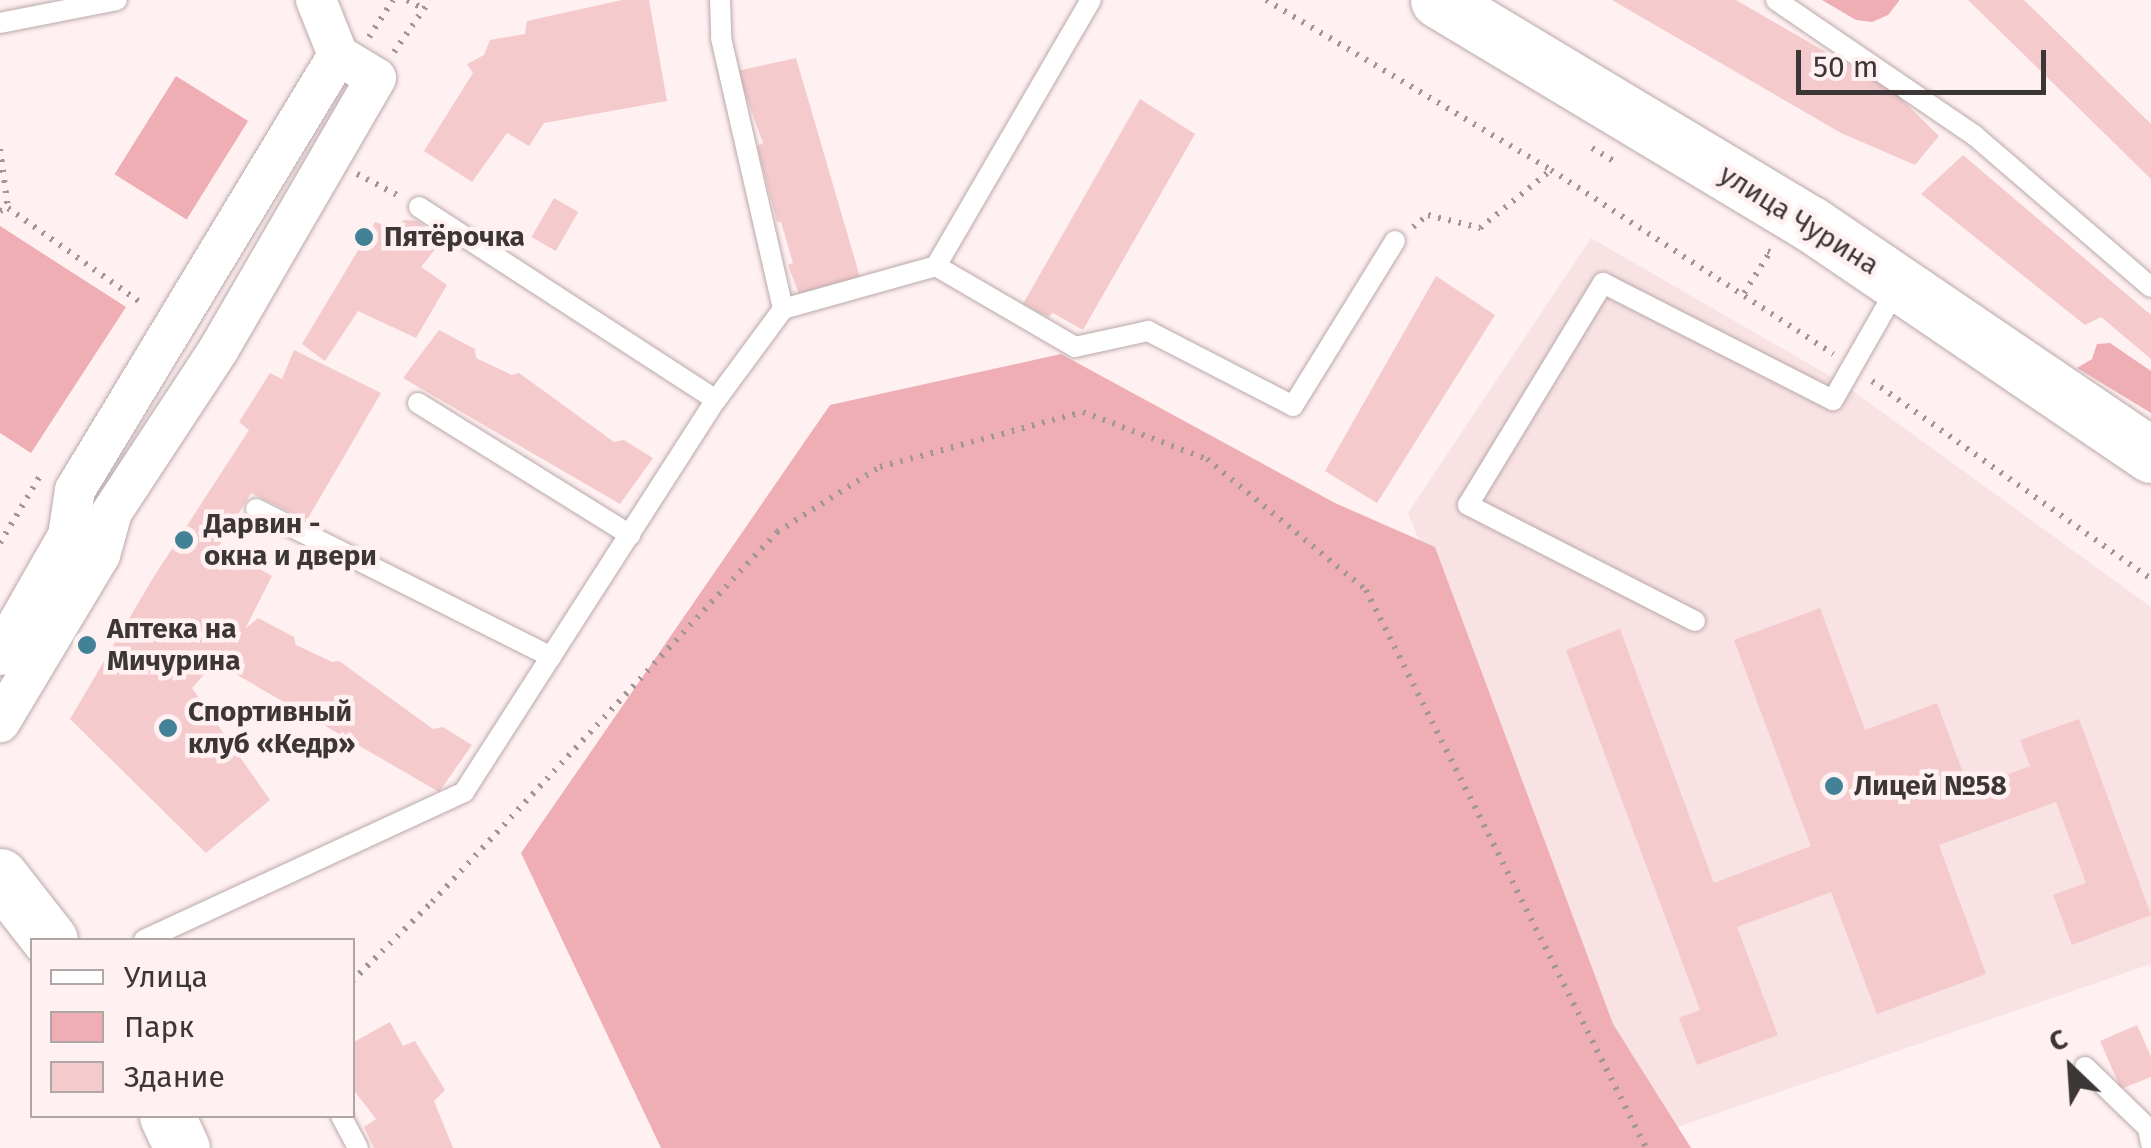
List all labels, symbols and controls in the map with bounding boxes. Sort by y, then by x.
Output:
scale bar [1801,30,2051,92]
text: 50 m [1813,49,1878,85]
street label: улица Чурина [1713,158,1885,282]
place label: Пятёрочка [384,220,525,254]
marker: Пятёрочка [353,226,375,248]
place label: Дарвин - окна и двери [204,507,377,573]
marker: Дарвин - окна и двери [173,529,195,551]
place label: Аптека на Мичурина [107,612,241,678]
marker: Аптека на Мичурина [76,634,98,656]
place label: Спортивный клуб «Кедр» [188,695,355,761]
marker: Спортивный клуб «Кедр» [157,717,179,739]
place label: Лицей №58 [1854,769,2007,803]
marker: Лицей №58 [1823,775,1845,797]
legend [30,938,355,1118]
text: Улица [124,959,208,995]
text: Парк [124,1009,194,1045]
north arrow [2021,1018,2121,1118]
text: С [2044,1022,2072,1059]
text: Здание [124,1059,225,1095]

